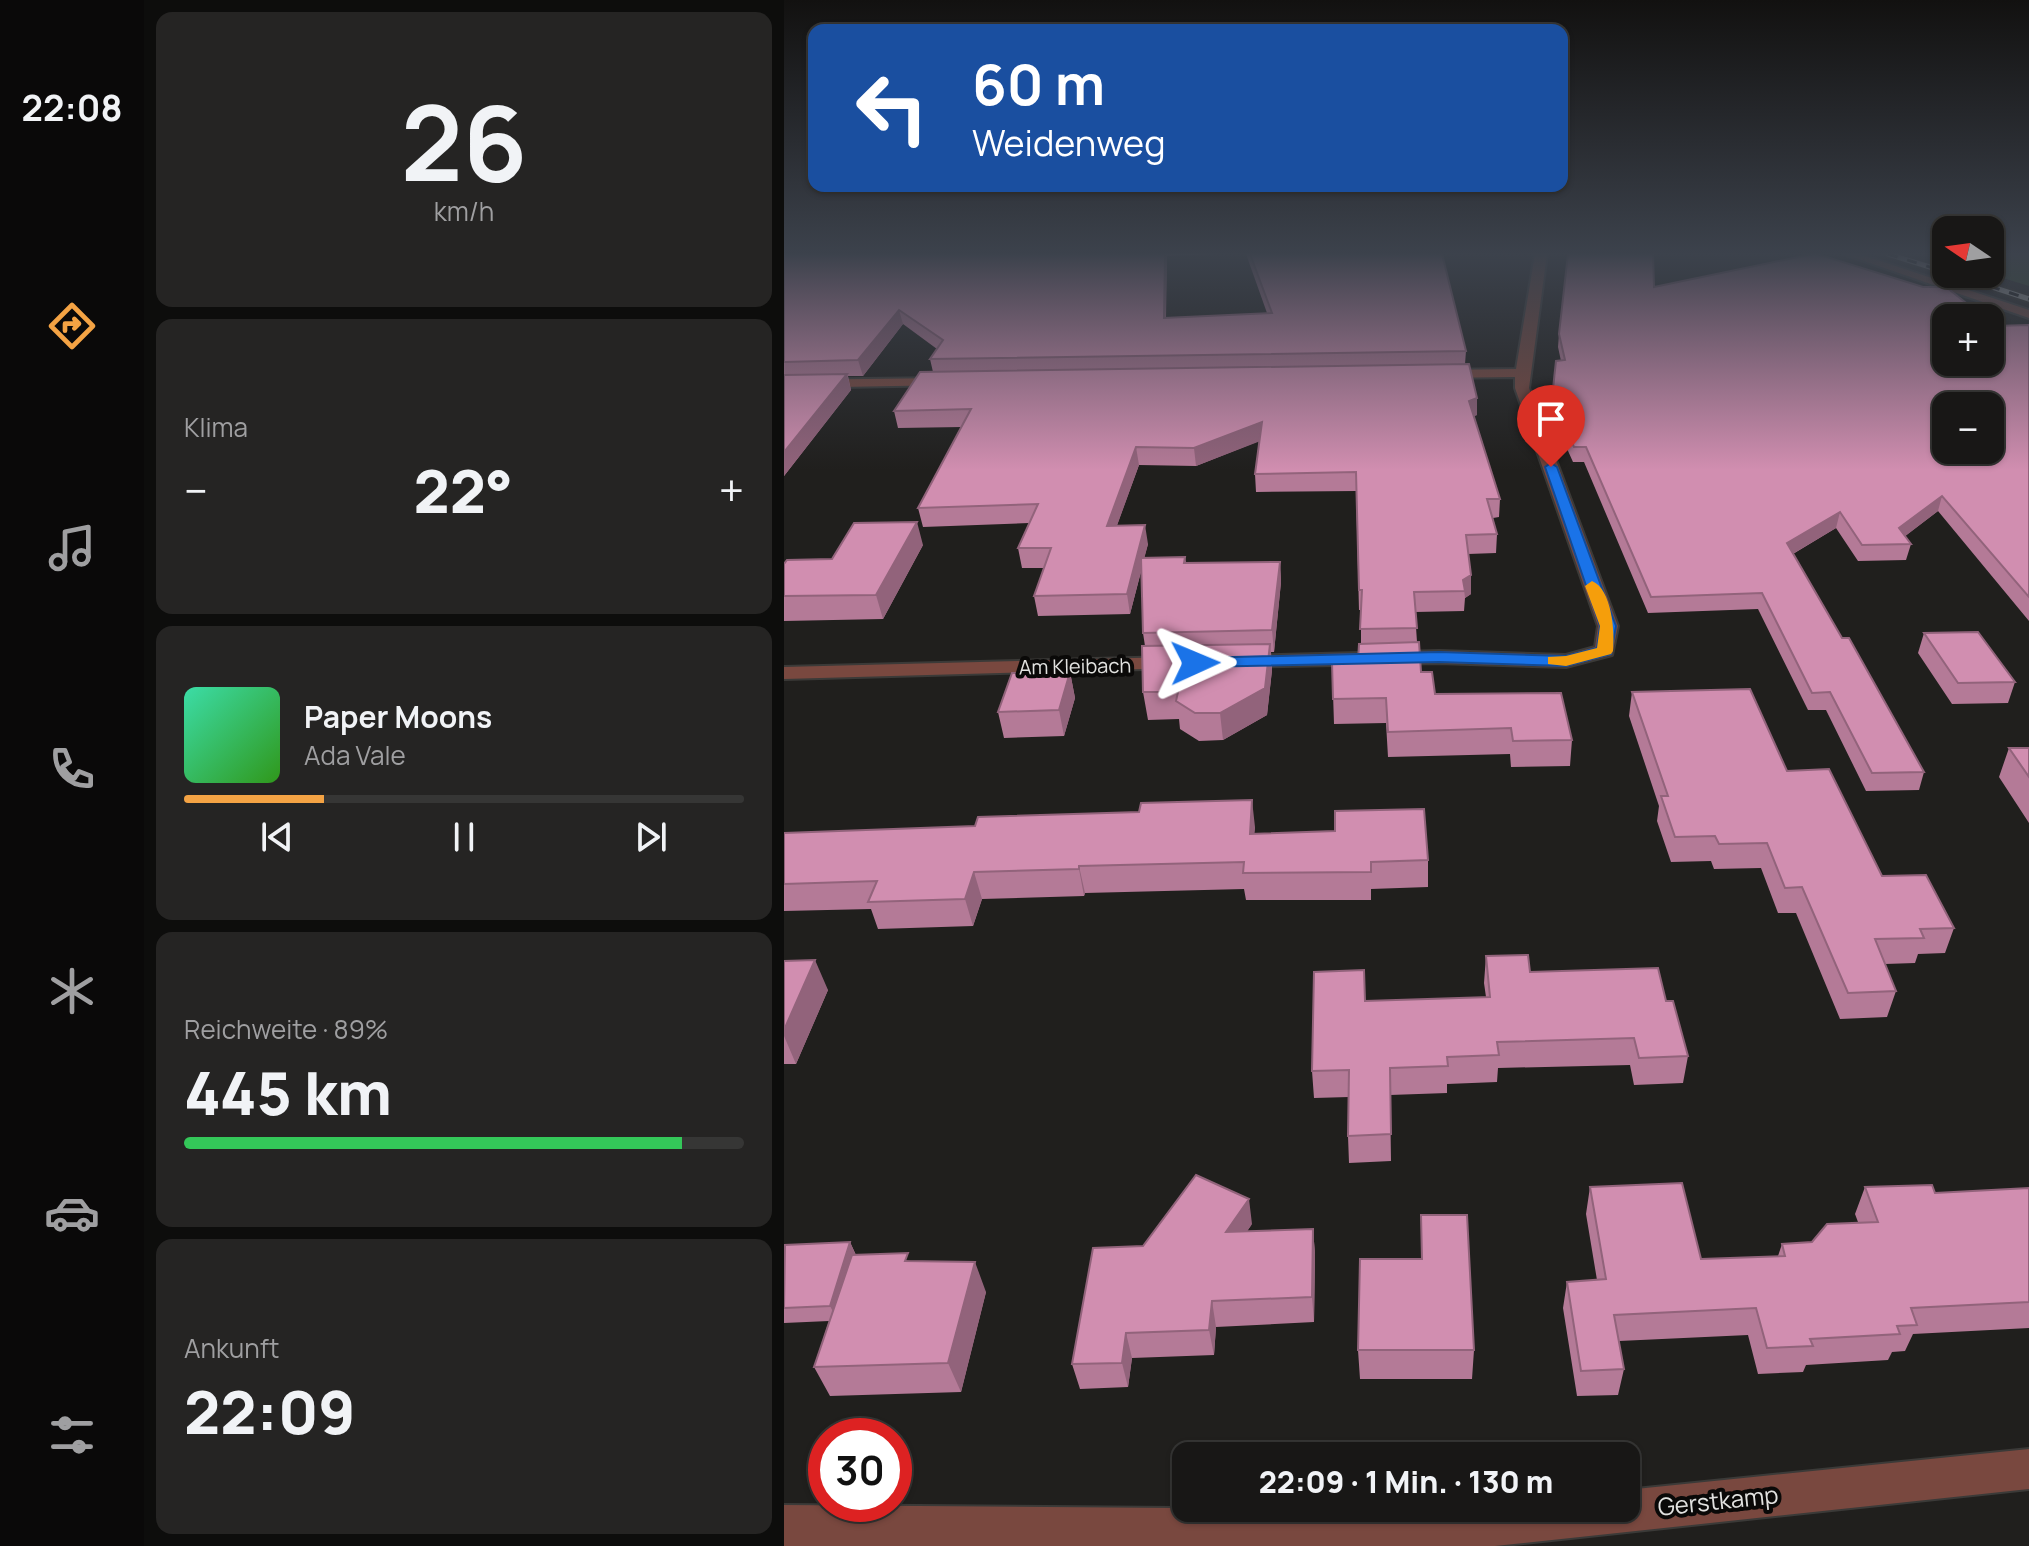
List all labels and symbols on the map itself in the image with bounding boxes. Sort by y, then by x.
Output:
north arrow [1932,216,2004,288]
pin [1517,385,1585,467]
position arrow [1153,621,1237,705]
street label: Am Kleibach [1019,652,1131,680]
speed limit sign: 30 [808,1418,912,1522]
street label: Gerstkamp [1656,1477,1780,1523]

